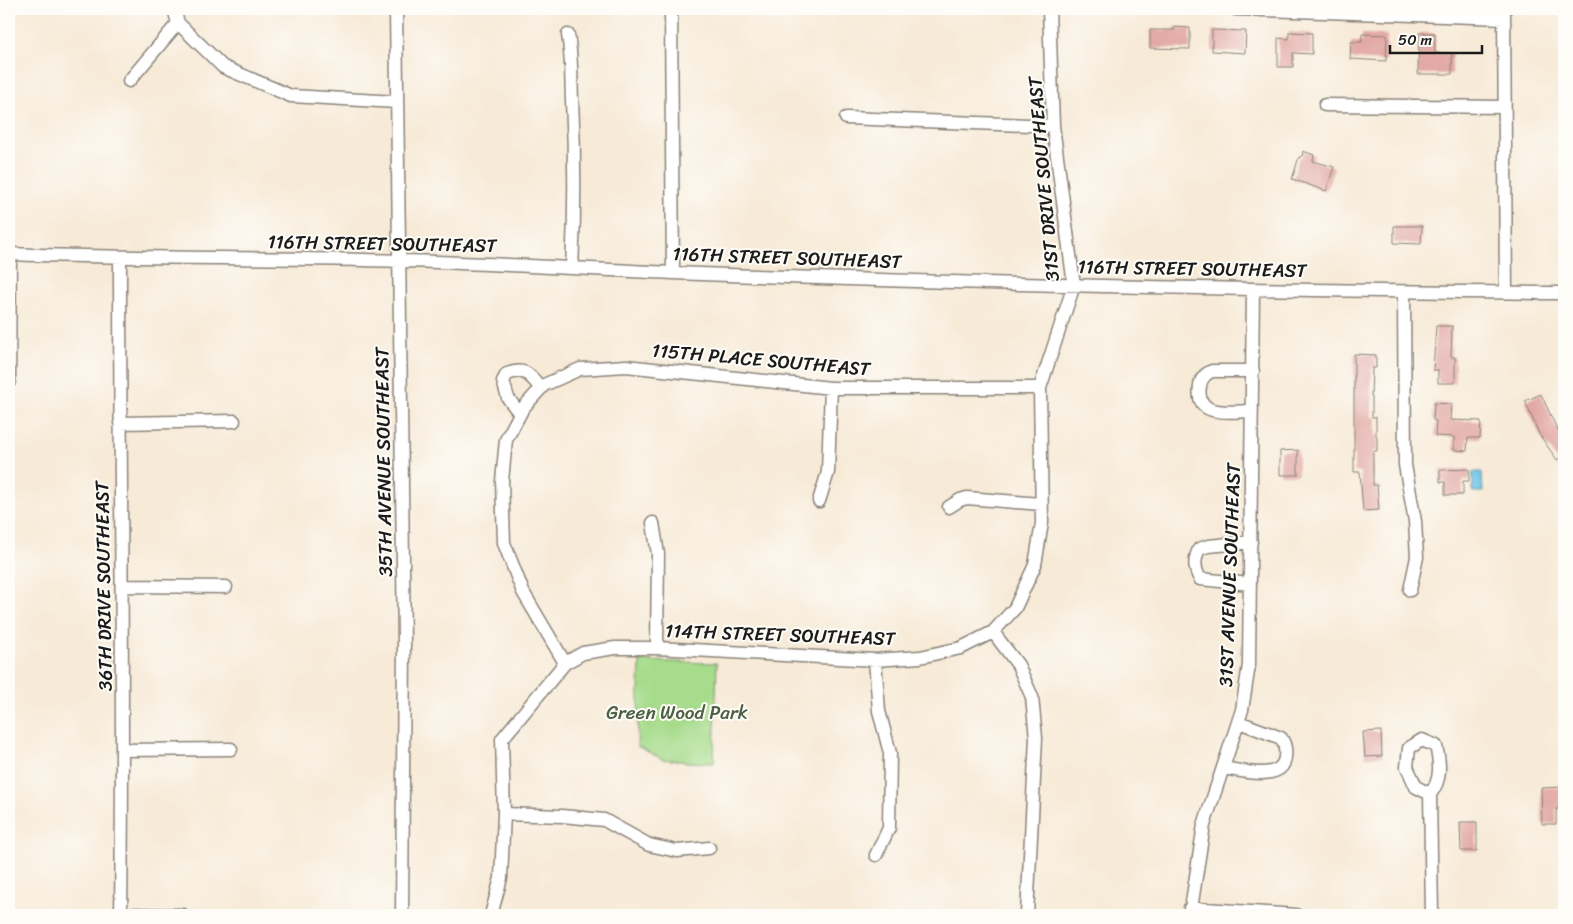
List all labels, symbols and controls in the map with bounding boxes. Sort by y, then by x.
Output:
scale bar [1390,22,1483,54]
text: 50 m [1398,27,1433,53]
street label: 31ST DRIVE SOUTHEAST [1018,74,1069,283]
street label: 116TH STREET SOUTHEAST [267,225,498,262]
street label: 116TH STREET SOUTHEAST [672,237,903,278]
street label: 116TH STREET SOUTHEAST [1077,250,1308,287]
street label: 115TH PLACE SOUTHEAST [650,334,873,386]
street label: 35TH AVENUE SOUTHEAST [365,345,402,577]
street label: 31ST AVENUE SOUTHEAST [1209,461,1250,688]
street label: 36TH DRIVE SOUTHEAST [85,479,122,691]
street label: 114TH STREET SOUTHEAST [664,614,896,655]
park label: Green Wood Park [606,696,748,729]

